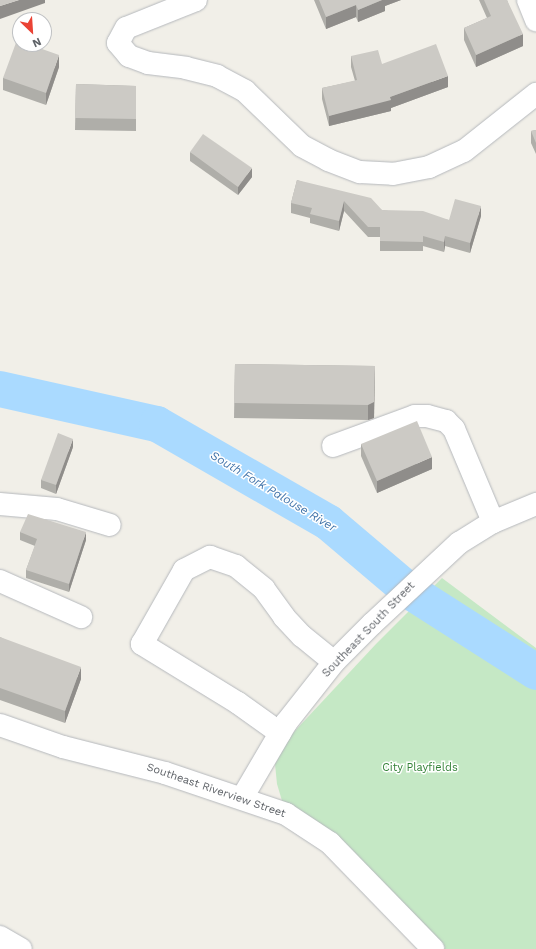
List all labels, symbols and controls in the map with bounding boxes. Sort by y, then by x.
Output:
north arrow [12,12,52,52]
text: N [30,35,43,50]
water label: South Fork Palouse River [207,449,339,535]
street label: Southeast South Street [320,580,418,680]
street label: Southeast Riverview Street [145,761,287,821]
park label: City Playfields [382,761,458,775]

